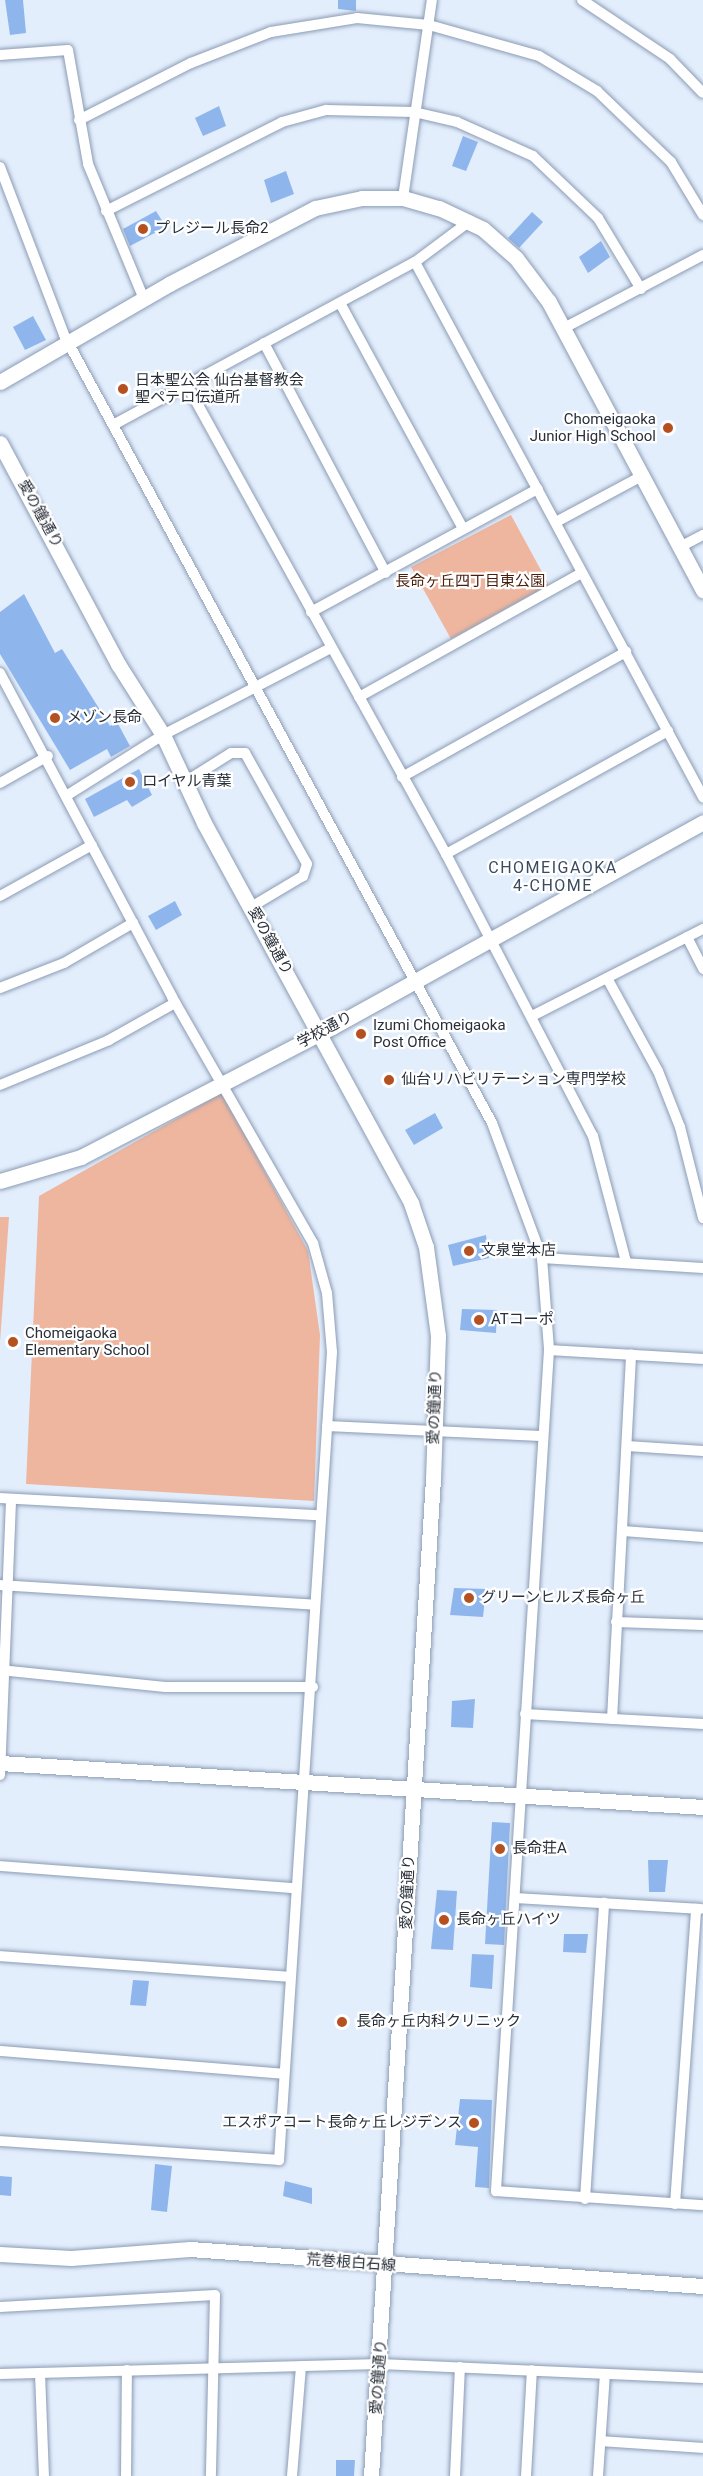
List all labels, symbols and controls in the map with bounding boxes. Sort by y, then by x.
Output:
place label: プレジール長命2 [155,220,268,238]
marker: プレジール長命2 [136,222,150,236]
place label: 日本聖公会 仙台基督教会 聖ペテロ伝道所 [135,371,304,406]
marker: 日本聖公会 仙台基督教会 聖ペテロ伝道所 [116,382,130,396]
place label: Chomeigaoka Junior High School [530,410,656,445]
marker: Chomeigaoka Junior High School [661,421,675,435]
street label: 愛の鐘通り [14,477,66,551]
park label: 長命ヶ丘四丁目東公園 [395,573,545,591]
place label: メゾン長命 [67,709,142,727]
marker: メゾン長命 [48,711,62,725]
place label: ロイヤル青葉 [142,773,232,791]
marker: ロイヤル青葉 [123,775,137,789]
district label: CHOMEIGAOKA 4-CHOME [488,858,618,896]
street label: 愛の鐘通り [244,904,296,978]
street label: 学校通り [294,1008,356,1052]
place label: Izumi Chomeigaoka Post Office [373,1016,506,1051]
marker: Izumi Chomeigaoka Post Office [354,1027,368,1041]
place label: 仙台リハビリテーション専門学校 [401,1071,626,1089]
marker: 仙台リハビリテーション専門学校 [382,1073,396,1087]
place label: 文泉堂本店 [481,1242,556,1260]
marker: 文泉堂本店 [462,1244,476,1258]
place label: ATコーポ [491,1311,554,1329]
marker: ATコーポ [472,1313,486,1327]
place label: Chomeigaoka Elementary School [25,1324,149,1359]
marker: Chomeigaoka Elementary School [6,1335,20,1349]
street label: 愛の鐘通り [425,1369,445,1445]
place label: グリーンヒルズ長命ヶ丘 [481,1589,646,1607]
marker: グリーンヒルズ長命ヶ丘 [462,1591,476,1605]
place label: 長命荘A [512,1840,567,1858]
marker: 長命荘A [493,1842,507,1856]
street label: 愛の鐘通り [398,1854,418,1930]
place label: 長命ヶ丘ハイツ [456,1911,561,1929]
marker: 長命ヶ丘ハイツ [437,1913,451,1927]
marker: 長命ヶ丘内科クリニック [333,2013,351,2031]
place label: 長命ヶ丘内科クリニック [356,2013,521,2031]
place label: エスポアコート長命ヶ丘レジデンス [222,2114,462,2132]
marker: エスポアコート長命ヶ丘レジデンス [467,2116,481,2130]
street label: 荒巻根白石線 [305,2251,397,2275]
street label: 愛の鐘通り [367,2339,391,2415]

